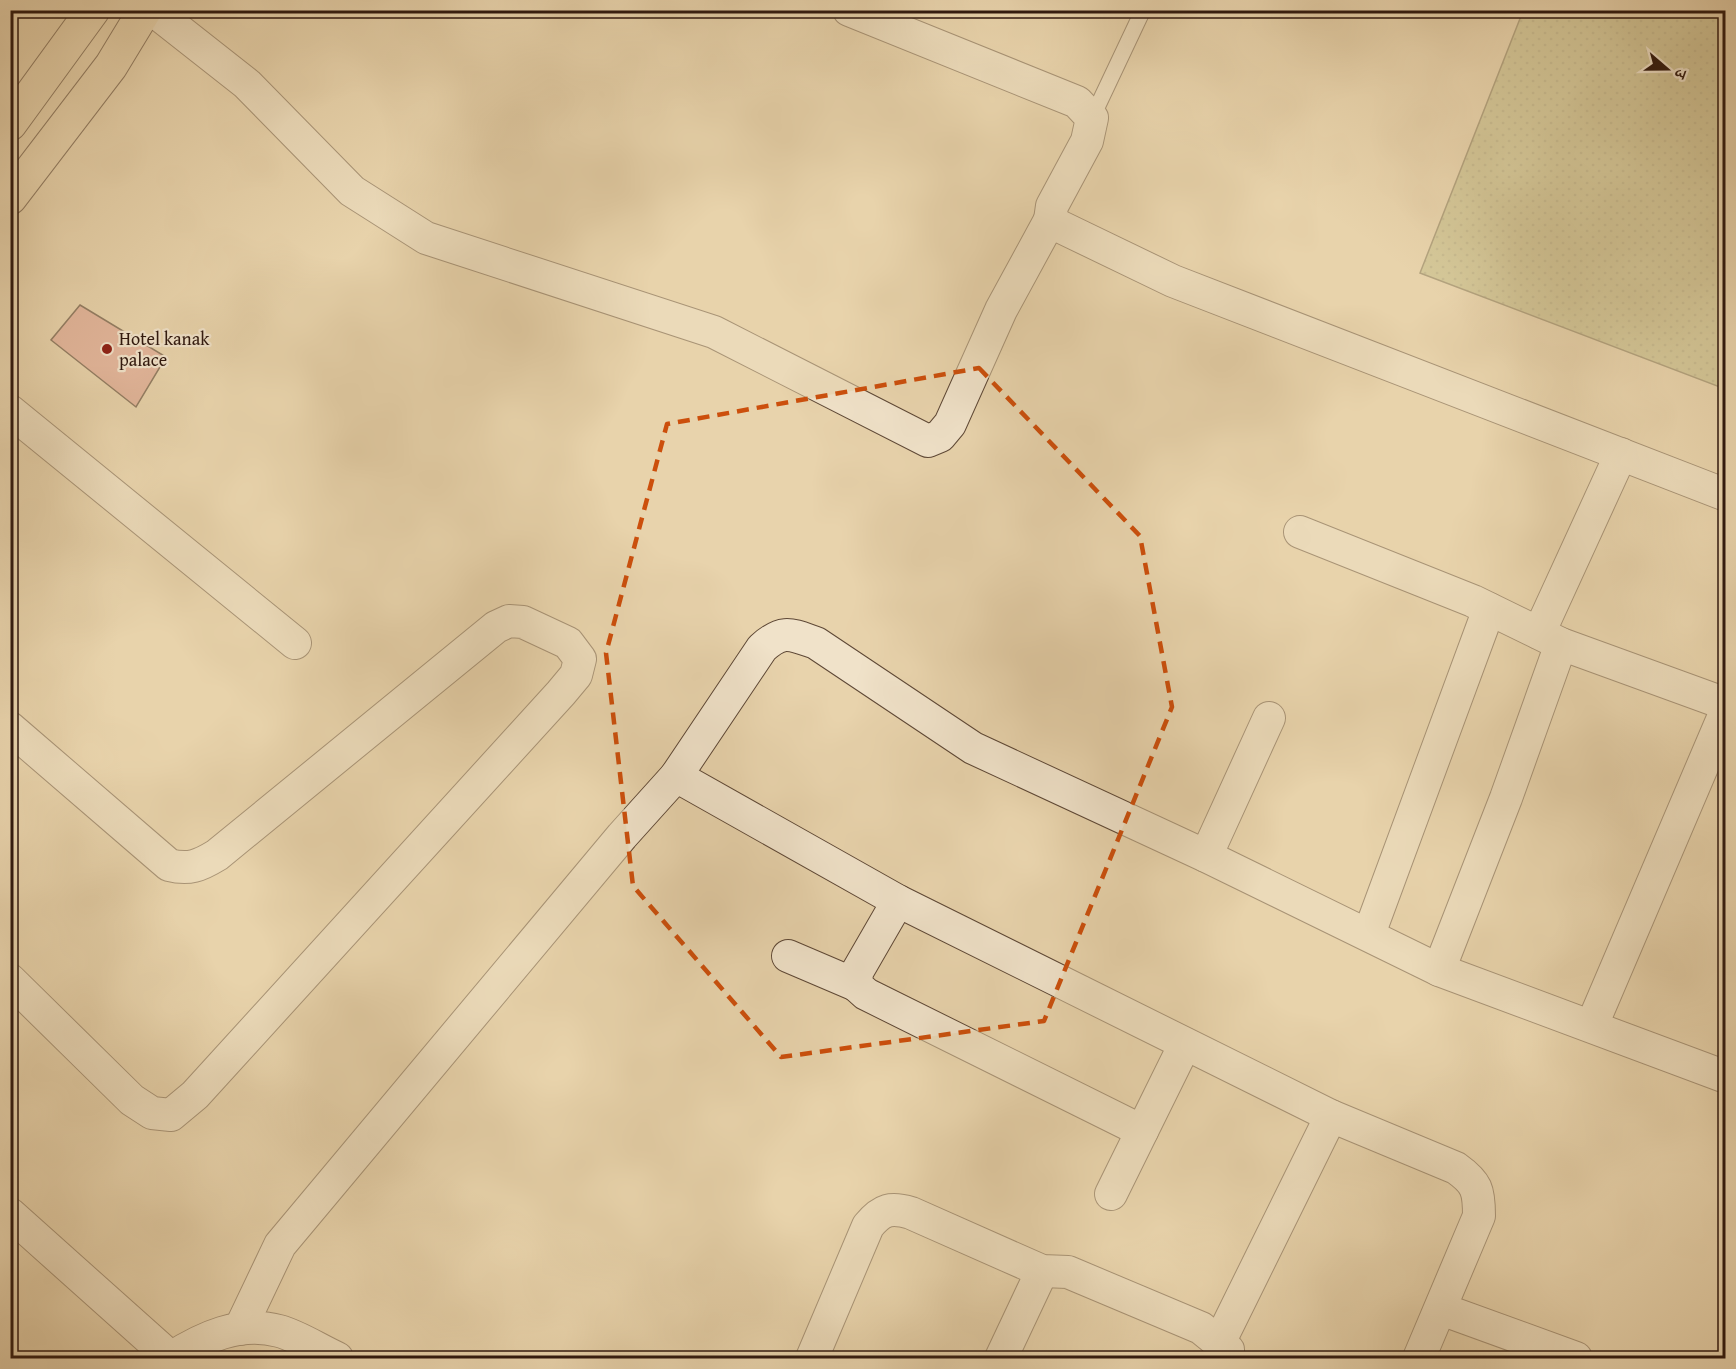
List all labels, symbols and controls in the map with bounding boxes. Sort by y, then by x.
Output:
north arrow [1637,39,1697,99]
text: उ [1668,65,1694,84]
place label: Hotel kanak palace [119,325,210,373]
marker: Hotel kanak palace [100,342,114,356]

